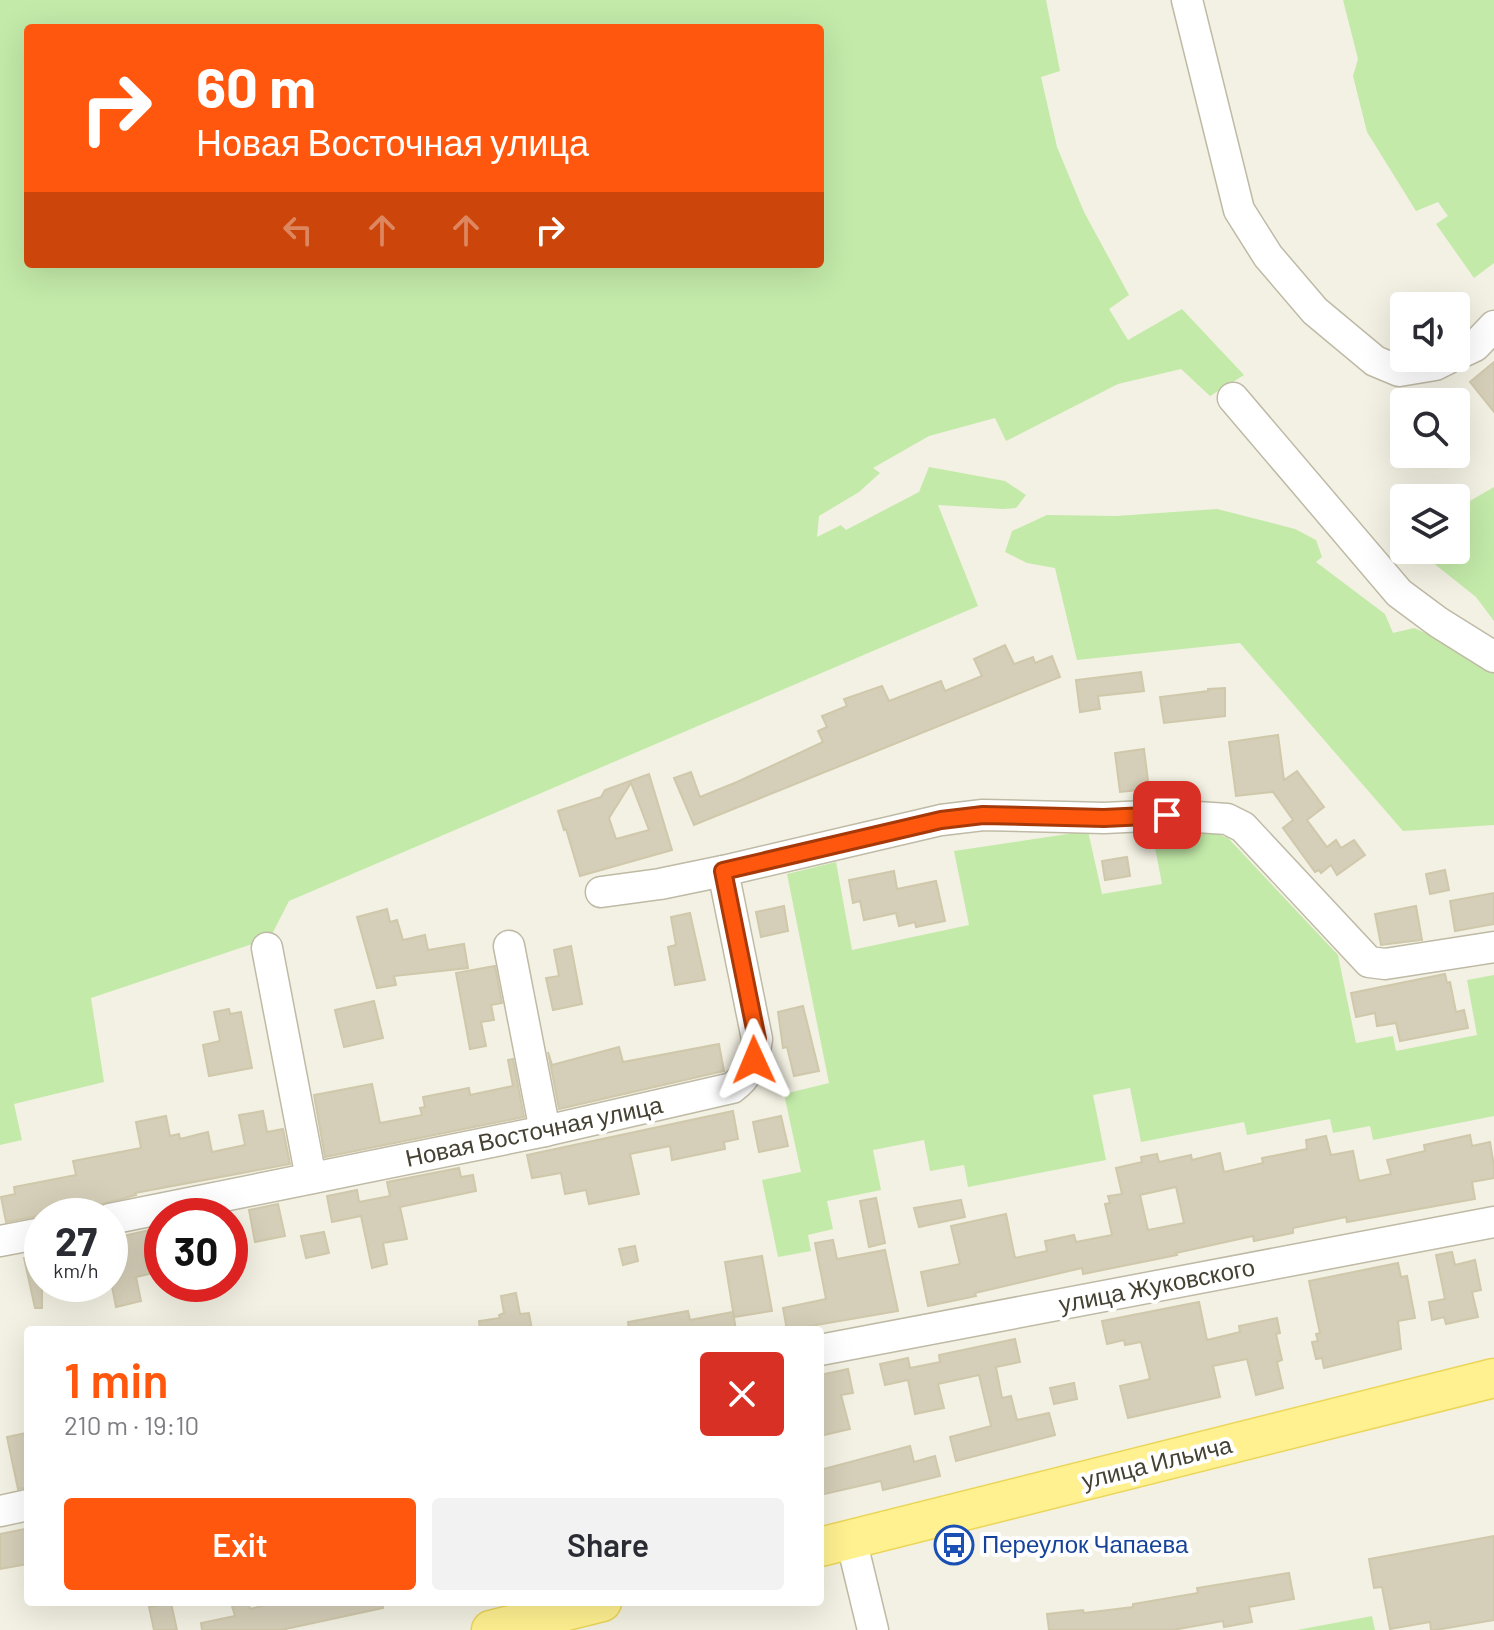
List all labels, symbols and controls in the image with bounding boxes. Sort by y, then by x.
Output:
text: 60 m [196,52,316,119]
icon: right [64,56,168,160]
text: Новая Восточная улица [196,120,589,163]
icon: left [276,208,320,252]
icon: ahead [360,208,404,252]
icon: ahead [444,208,488,252]
icon: right [528,208,572,252]
map controls [1390,292,1470,564]
button: sound [1390,292,1470,372]
button: search [1390,388,1470,468]
button: layers [1390,484,1470,564]
pin [1133,781,1201,849]
icon: arrive [1145,793,1189,837]
position arrow [712,1018,796,1102]
street label: Новая Восточная улица [402,1089,666,1172]
speed limit sign: 30 [144,1198,248,1302]
text: 27 [55,1216,97,1264]
street label: улица Жуковского [1056,1251,1257,1318]
text: km/h [53,1258,99,1282]
text: 1 min [64,1350,169,1408]
button: close [700,1352,784,1436]
text: 210 m · 19:10 [64,1409,199,1440]
street label: улица Ильича [1079,1429,1235,1494]
button: Exit [64,1498,416,1590]
button: Share [432,1498,784,1590]
bus stop icon: Переулок Чапаева [933,1524,975,1566]
place label: Переулок Чапаева [982,1529,1189,1558]

